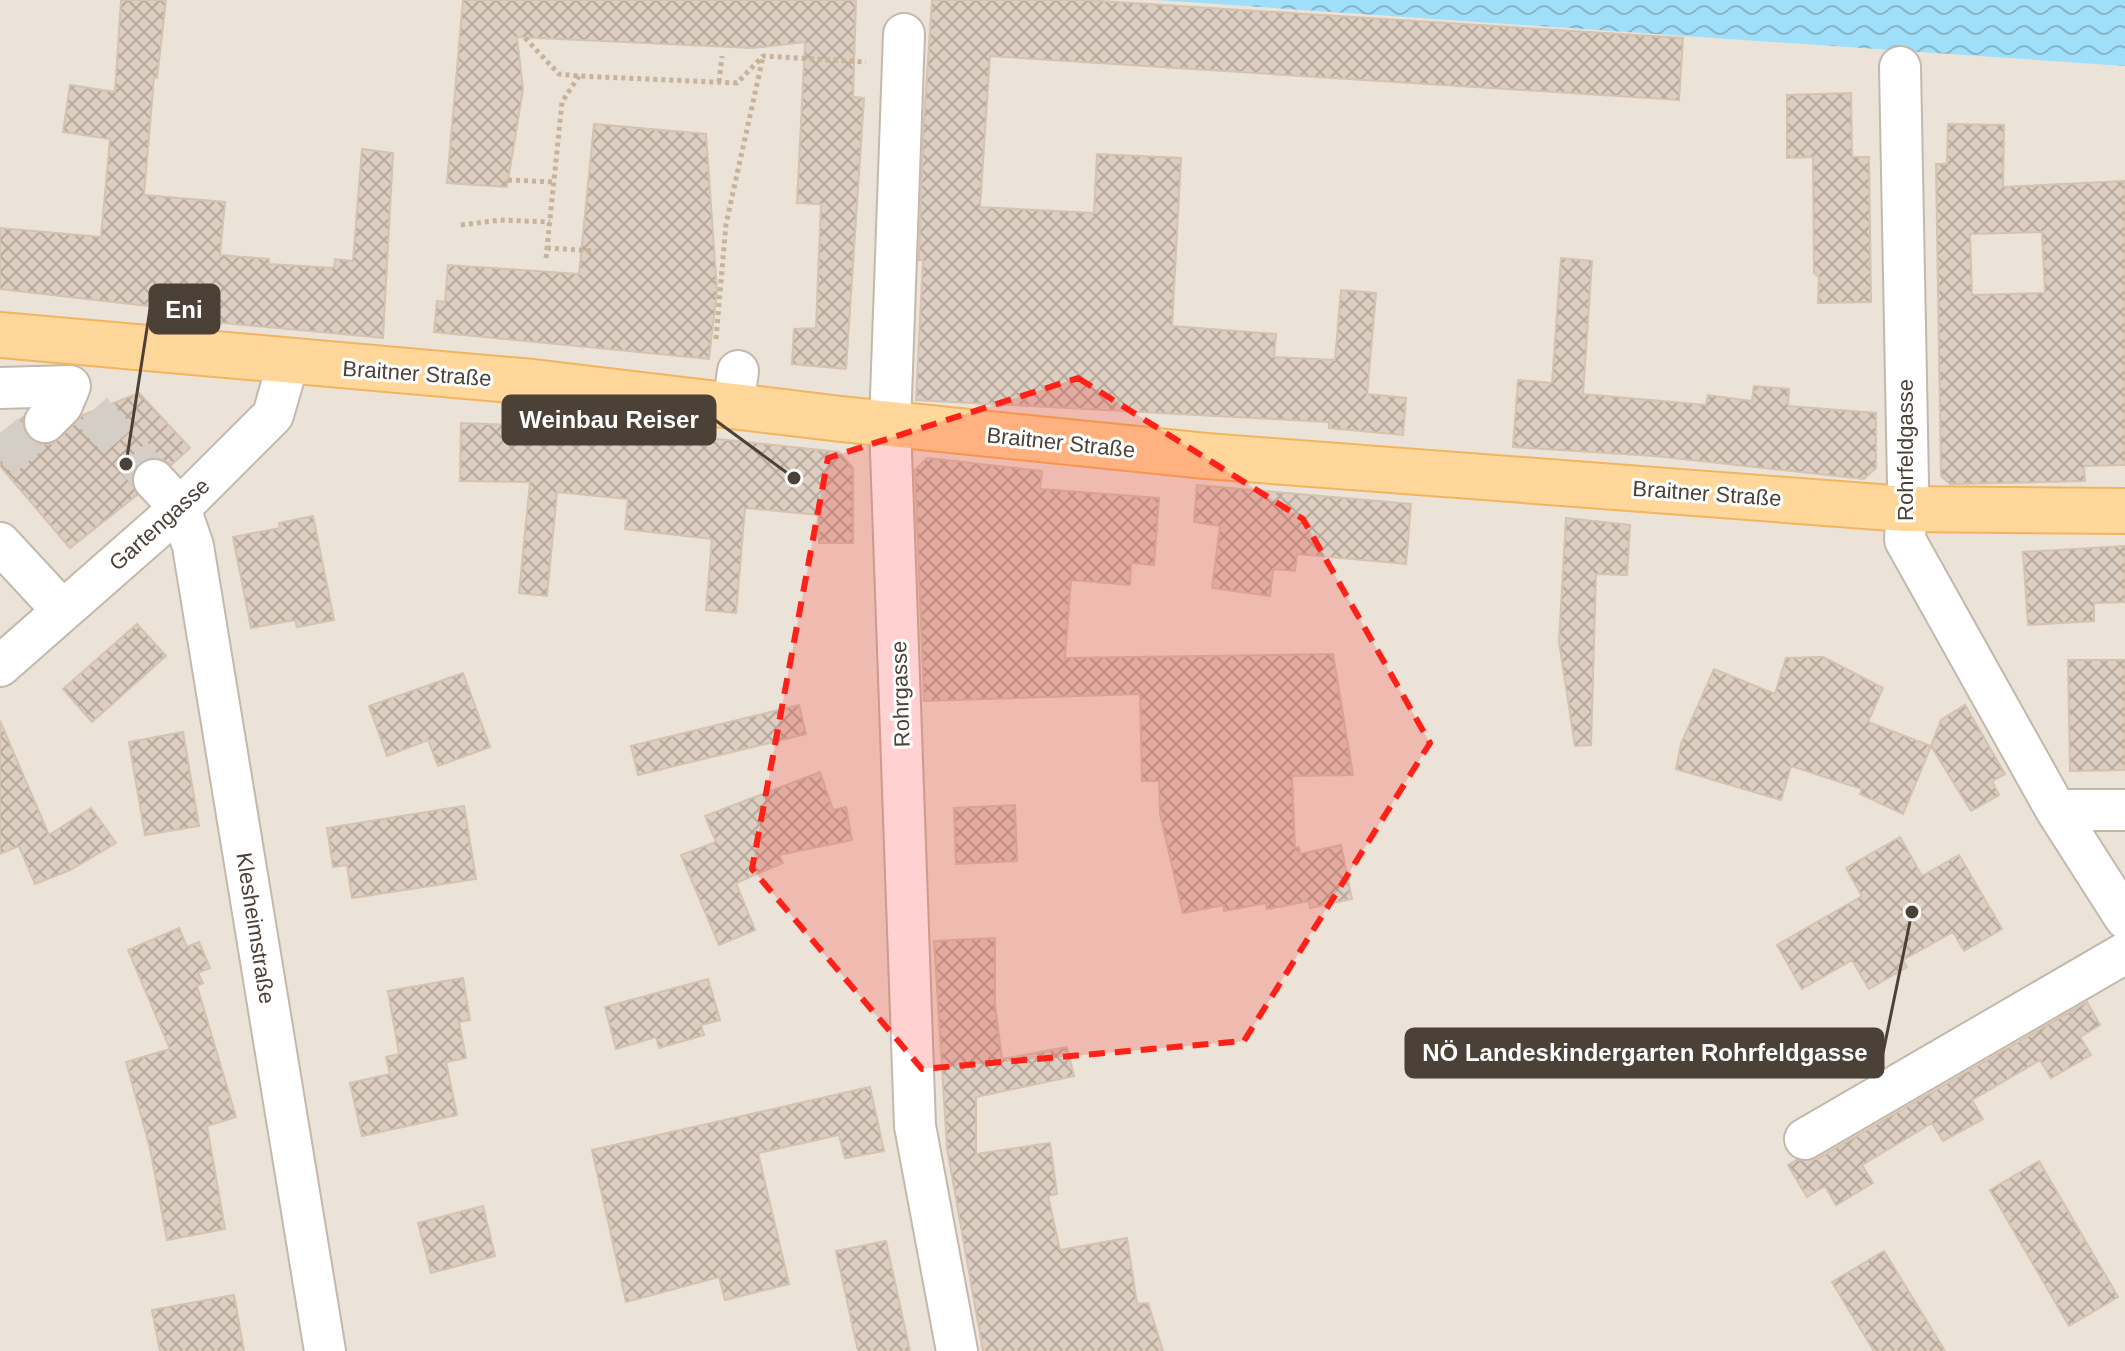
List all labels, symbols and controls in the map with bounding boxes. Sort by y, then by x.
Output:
callout: Eni [150,285,219,333]
text: Eni [165,296,203,323]
street label: Braitner Straße [342,356,492,391]
street label: Rohrfeldgasse [1893,379,1918,521]
callout: Weinbau Reiser [503,396,715,444]
text: Weinbau Reiser [519,406,699,433]
street label: Braitner Straße [985,422,1136,463]
street label: Gartengasse [104,473,215,576]
street label: Braitner Straße [1632,476,1782,511]
street label: Rohrgasse [886,640,915,748]
street label: Klesheimstraße [231,851,280,1006]
callout: NÖ Landeskindergarten Rohrfeldgasse [1406,1029,1883,1077]
text: NÖ Landeskindergarten Rohrfeldgasse [1422,1039,1868,1066]

